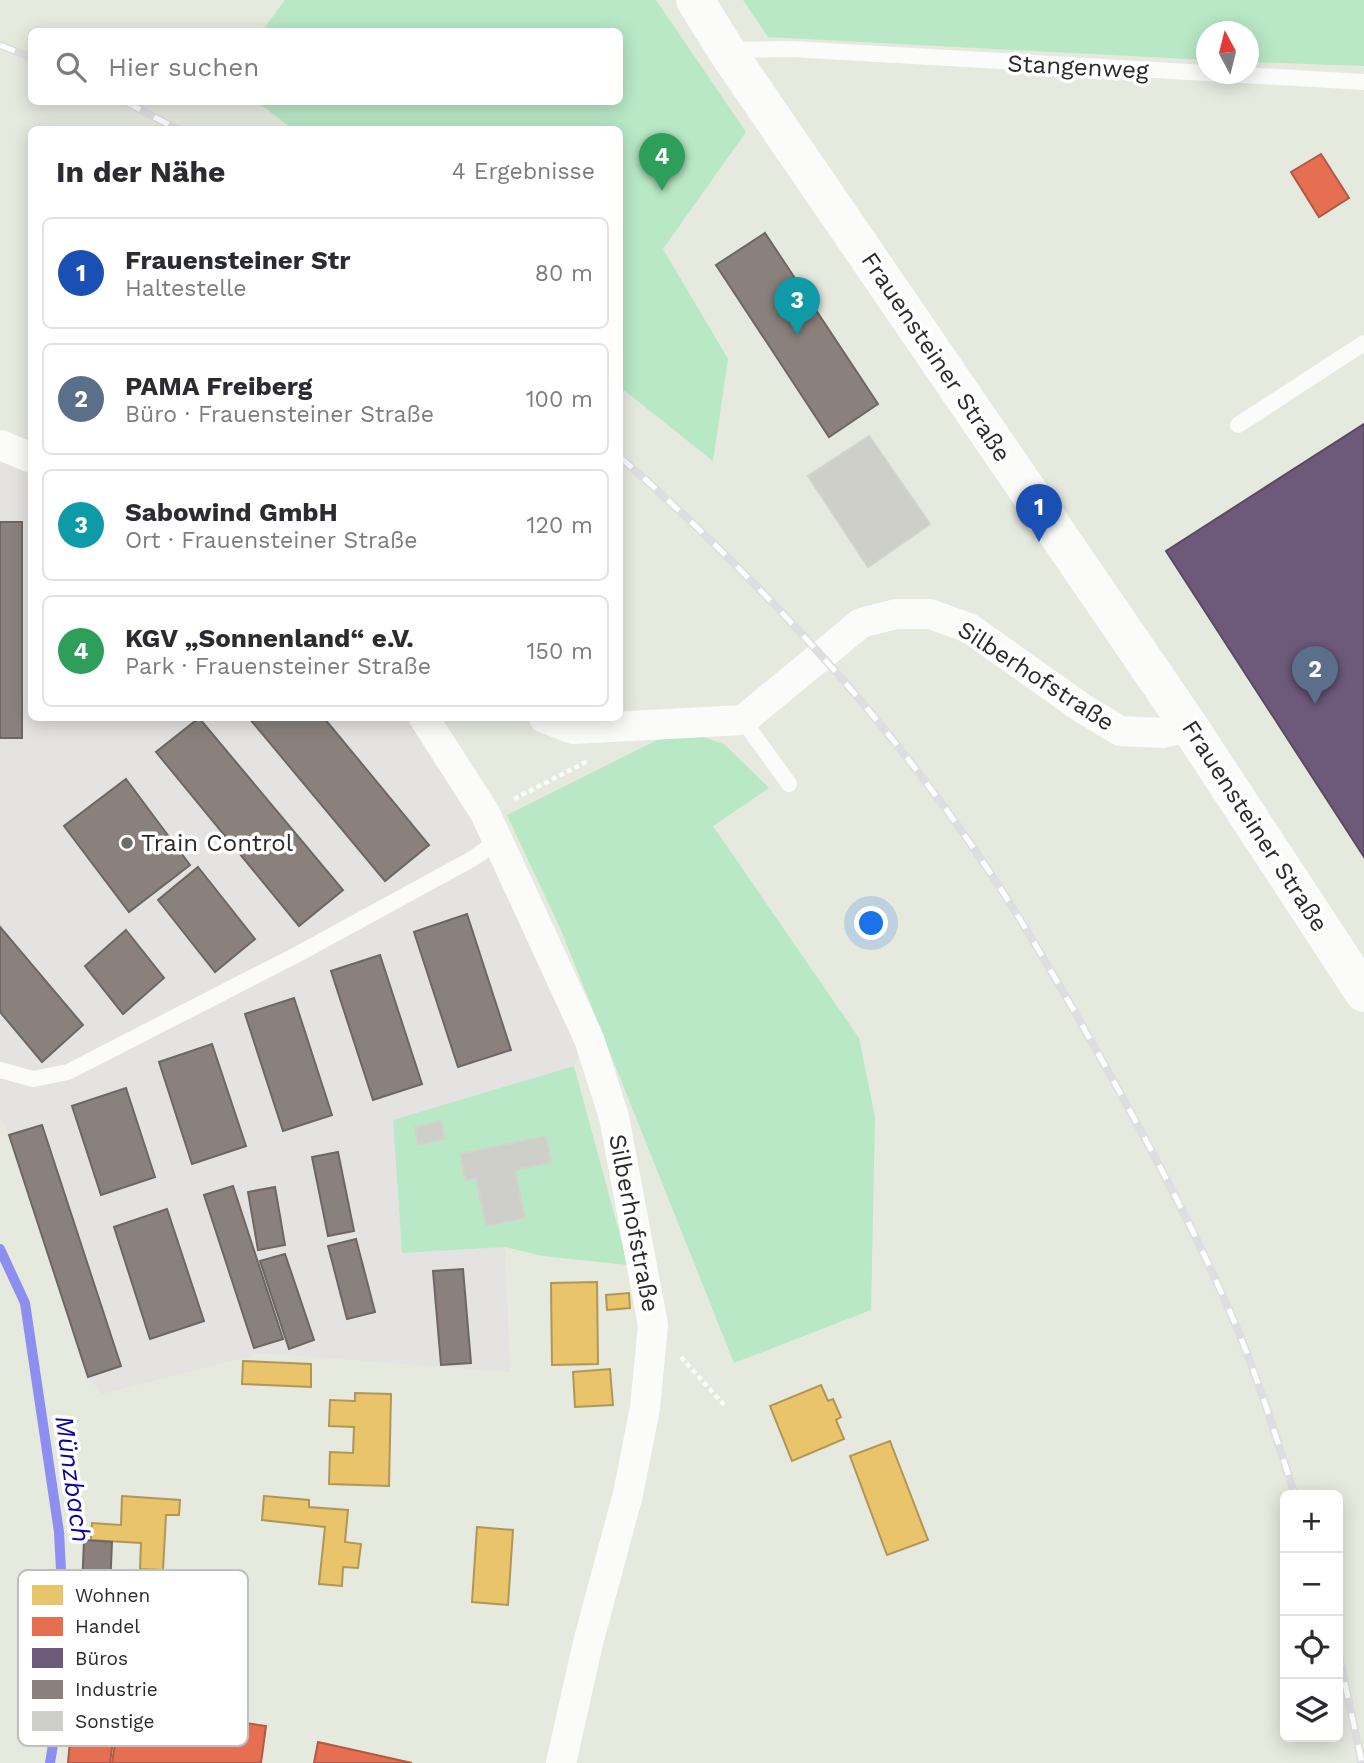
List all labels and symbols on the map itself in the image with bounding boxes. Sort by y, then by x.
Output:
north arrow [1196,21,1259,84]
street label: Stangenweg [1007,49,1150,85]
pin: 4 [639,133,685,191]
street label: Frauensteiner Straße [855,247,1017,467]
pin: 3 [774,277,820,335]
pin: 1 [1016,484,1062,542]
street label: Silberhofstraße [953,615,1119,737]
pin: 2 [1292,646,1338,704]
street label: Frauensteiner Straße [1176,715,1334,937]
place label: Train Control [141,829,294,857]
marker: Train Control [119,835,135,851]
your location [854,906,888,940]
street label: Silberhofstraße [603,1132,665,1314]
water label: Münzbach [49,1414,97,1544]
legend [18,1570,248,1746]
text: Wohnen [75,1584,150,1607]
text: Handel [75,1615,140,1638]
text: Büros [75,1647,128,1670]
text: Industrie [75,1678,158,1701]
text: Sonstige [75,1710,154,1733]

